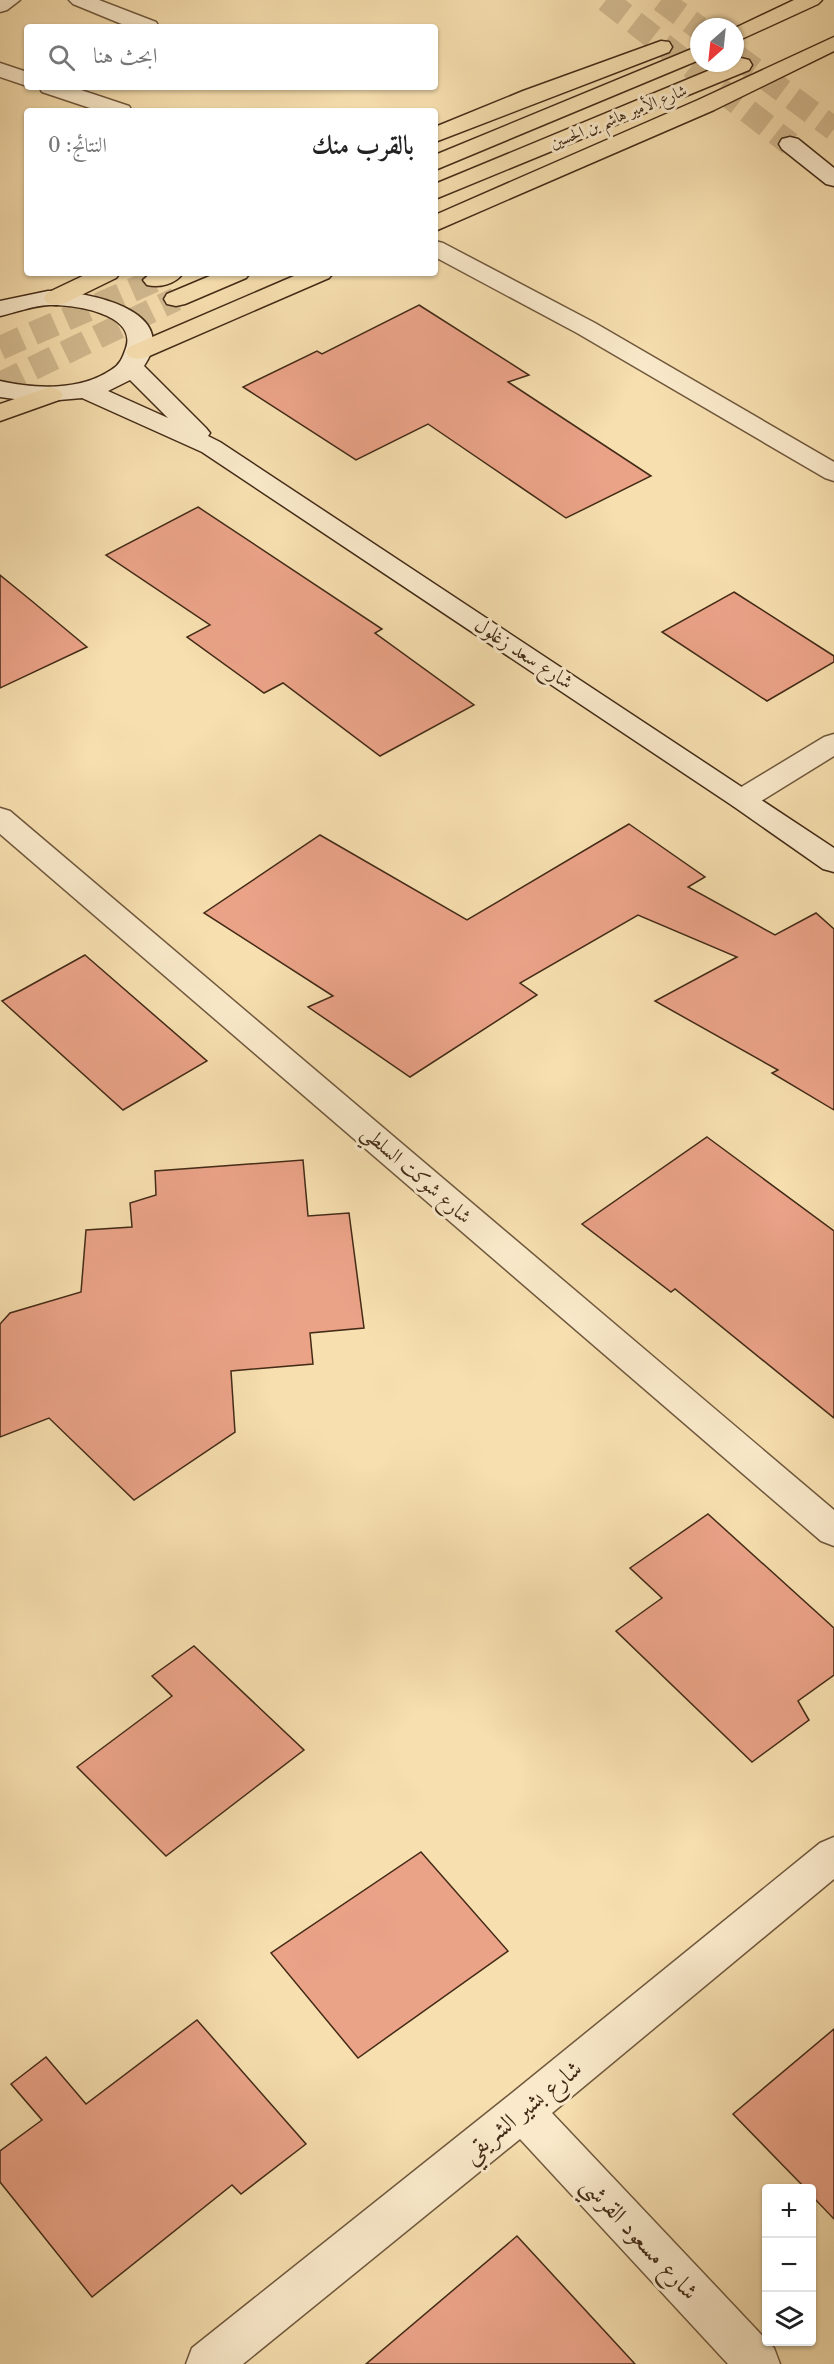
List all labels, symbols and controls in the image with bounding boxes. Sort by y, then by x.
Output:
north arrow [690,18,744,72]
search box [24,24,438,90]
icon: search [45,41,78,74]
text: ابحث هنا [93,42,158,69]
street label: شارع الأمير هاشم بن الحسين [546,78,692,159]
text: بالقرب منك [311,129,414,161]
text: النتائج: 0 [48,133,107,157]
street label: شارع سعد زغلول [467,612,578,699]
street label: شارع شوكت السلطي [353,1120,477,1233]
street label: شارع بشير الشريقي [456,2054,593,2175]
street label: شارع مسعود القرشي [570,2170,705,2311]
map controls [762,2184,816,2346]
button: + [762,2184,816,2238]
button: − [762,2238,816,2292]
button: layers [762,2292,816,2346]

